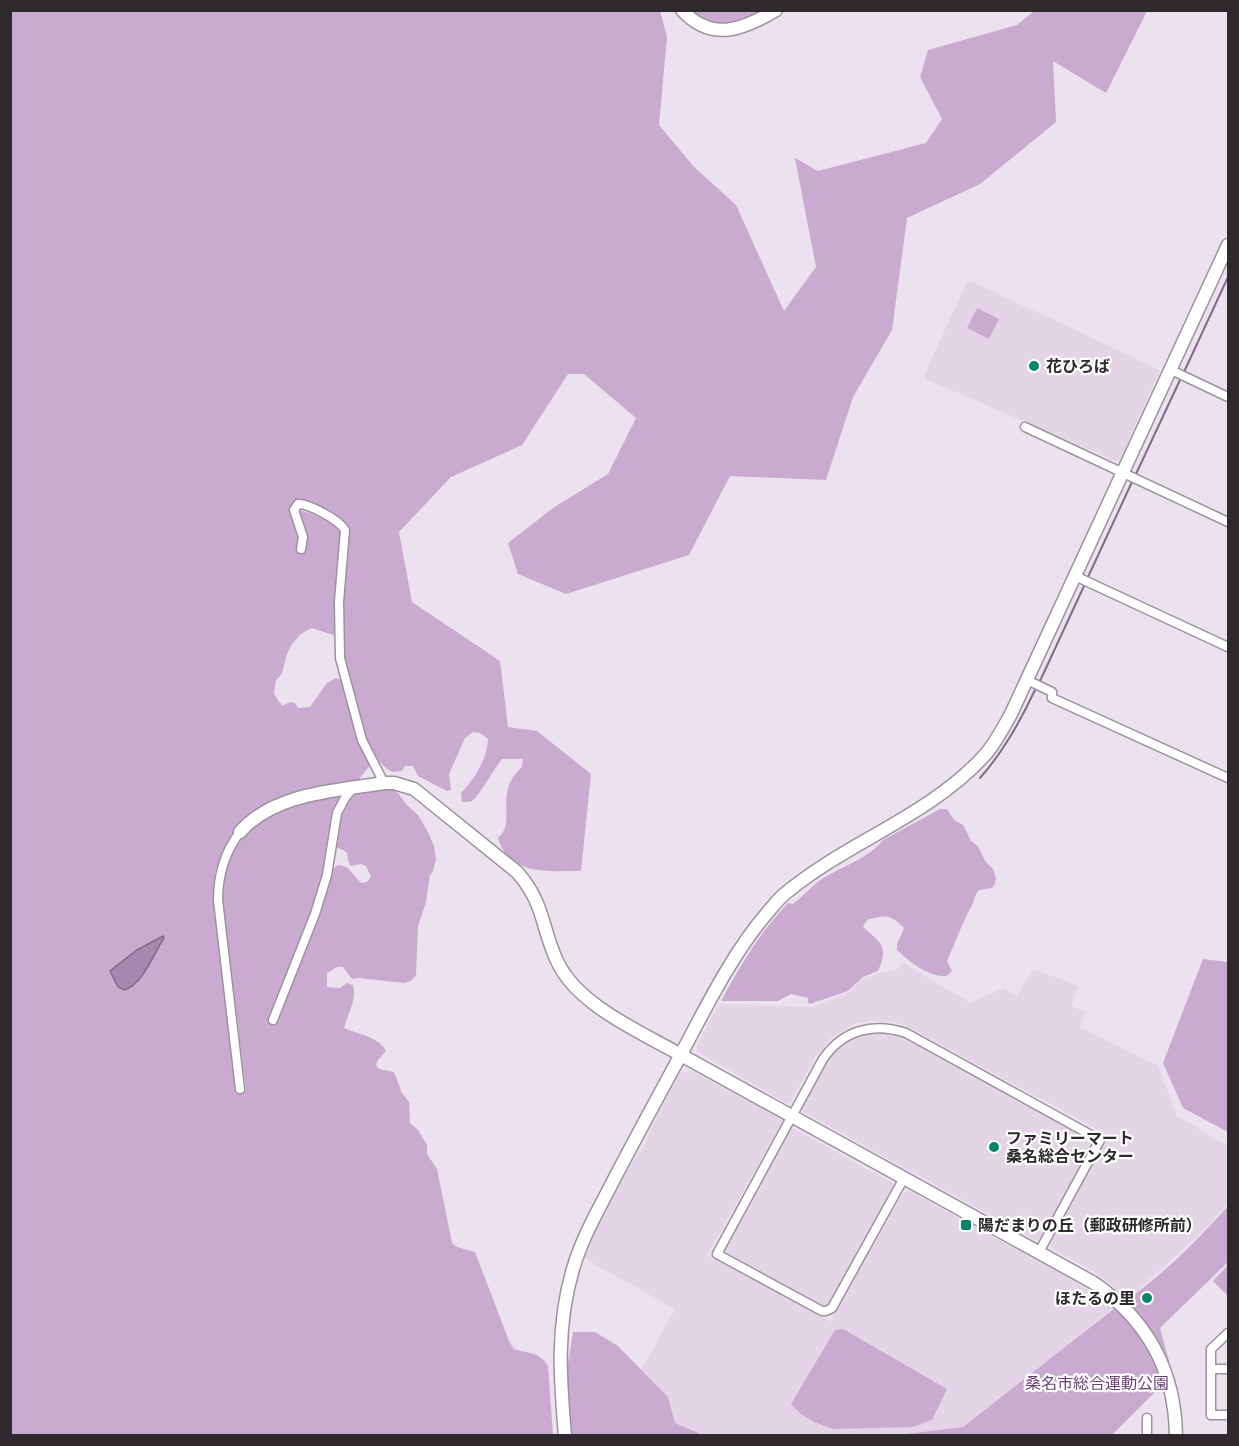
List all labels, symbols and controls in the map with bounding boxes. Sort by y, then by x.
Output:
place label: 花ひろば [1046,355,1110,377]
marker: 花ひろば [1027,359,1041,373]
place label: ファミリーマート 桑名総合センター [1006,1127,1134,1167]
marker: ファミリーマート 桑名総合センター [987,1140,1001,1154]
place label: 陽だまりの丘（郵政研修所前） [978,1214,1202,1236]
marker: 陽だまりの丘（郵政研修所前） [959,1218,973,1232]
place label: ほたるの里 [1055,1287,1135,1309]
marker: ほたるの里 [1140,1291,1154,1305]
park label: 桑名市総合運動公園 [1025,1372,1169,1394]

